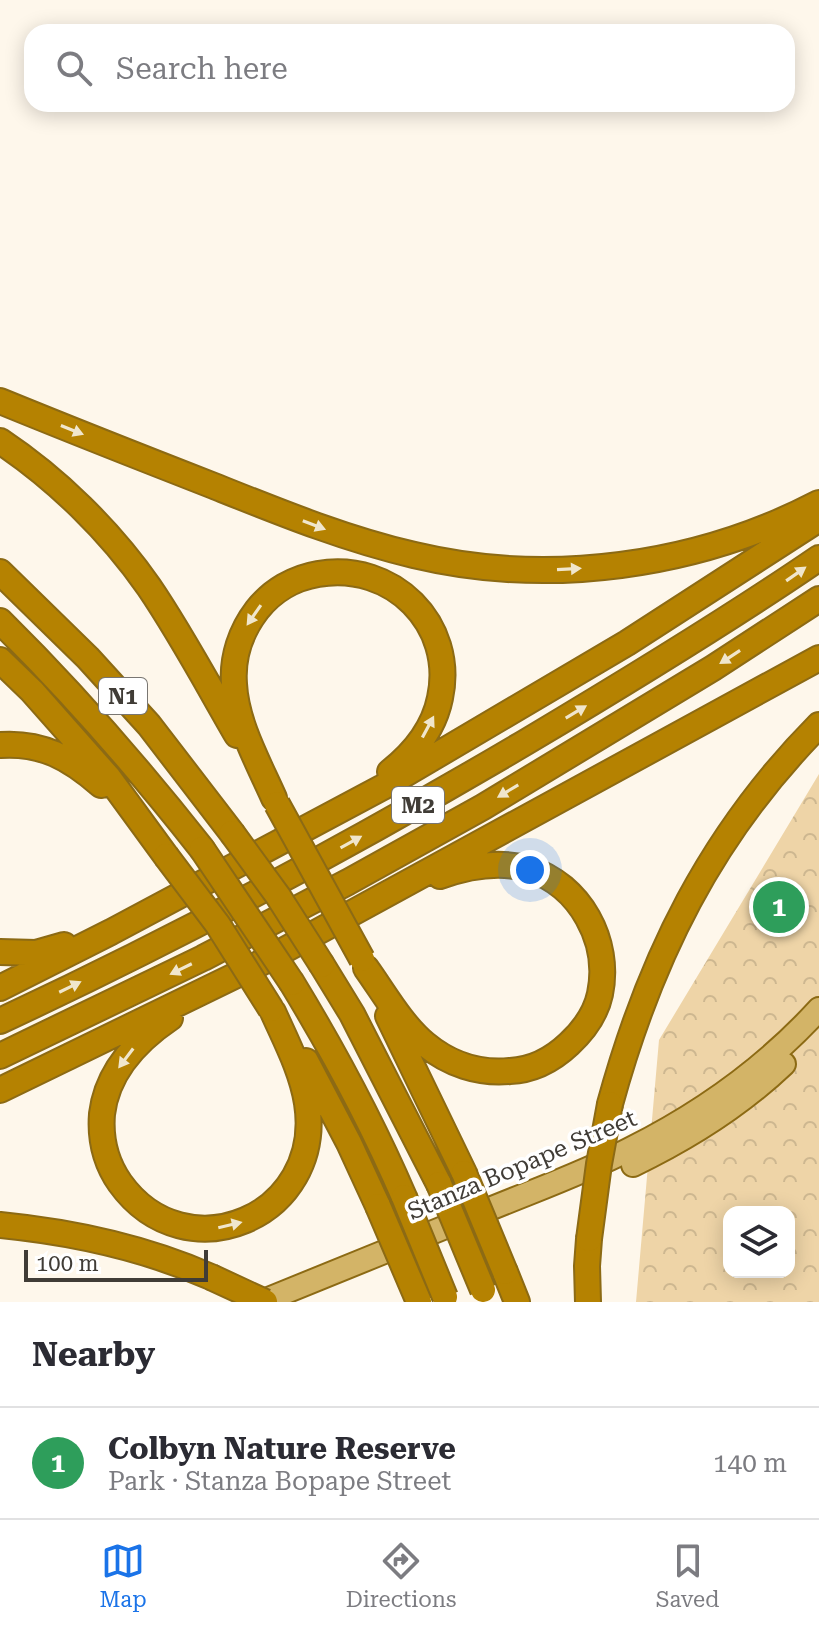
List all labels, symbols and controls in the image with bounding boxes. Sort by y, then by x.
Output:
search box [24,24,795,112]
icon: search [52,46,96,90]
text: Search here [116,51,288,86]
one-way arrow [60,424,84,437]
one-way arrow [303,519,327,532]
one-way arrow [557,563,582,576]
one-way arrow [785,567,807,582]
one-way arrow [247,605,262,626]
one-way arrow [720,649,741,664]
road number: N1 [99,678,147,714]
one-way arrow [565,705,587,719]
one-way arrow [422,715,435,738]
one-way arrow [497,784,519,798]
road number: M2 [392,787,444,823]
one-way arrow [339,835,362,848]
your location [510,850,550,890]
pin: 1 [753,877,805,937]
one-way arrow [170,962,193,976]
one-way arrow [59,981,82,994]
one-way arrow [118,1047,134,1069]
street label: Stanza Bopape Street [403,1104,641,1226]
map controls [723,1206,795,1278]
button: layers [723,1206,795,1278]
one-way arrow [218,1218,243,1230]
scale bar [24,1246,208,1282]
text: 100 m [36,1251,99,1276]
text: Nearby [32,1334,155,1374]
text: Colbyn Nature Reserve [108,1431,456,1466]
text: 1 [51,1448,65,1478]
text: 140 m [713,1448,787,1478]
text: Park · Stanza Bopape Street [108,1466,451,1496]
tab: Map [100,1539,147,1612]
tab: Directions [346,1539,456,1612]
tab: Saved [656,1539,719,1612]

